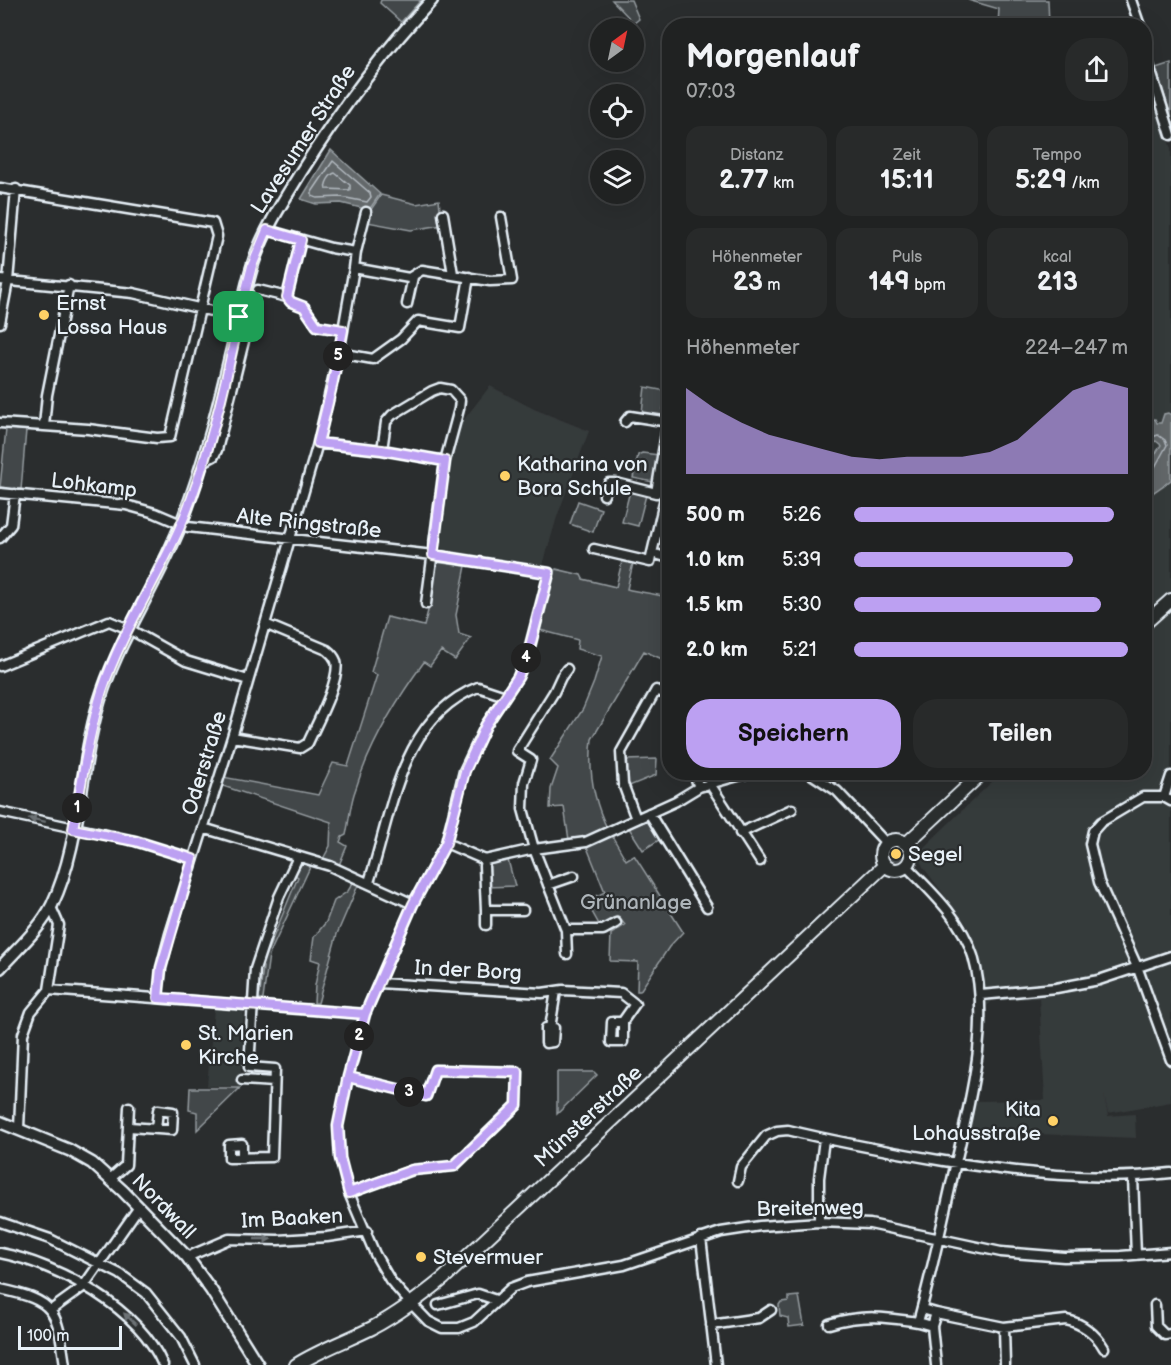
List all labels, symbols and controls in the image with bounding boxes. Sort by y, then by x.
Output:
north arrow [590,18,644,72]
map controls [590,18,644,204]
text: Morgenlauf [686,37,860,77]
button: share [1065,38,1128,101]
street label: Lavesumer Straße [246,60,361,219]
text: 07:03 [686,80,736,104]
button: locate [590,84,644,138]
text: Distanz [730,146,783,165]
text: Zeit [893,146,921,165]
text: Tempo [1033,146,1082,165]
button: layers [590,150,644,204]
text: 2.77 [719,165,769,196]
text: 15:11 [880,165,934,196]
text: 5:29 [1015,165,1067,196]
text: km [769,174,794,193]
text: /km [1067,174,1100,193]
text: Höhenmeter [711,248,802,267]
text: Puls [892,248,922,267]
text: kcal [1043,248,1072,267]
text: 23 [733,267,763,298]
text: 149 [868,267,910,298]
text: 213 [1037,267,1078,298]
text: m [763,276,781,295]
text: bpm [910,276,946,295]
place label: Ernst Lossa Haus [56,291,167,340]
pin [213,291,264,342]
icon: arrive [222,300,255,333]
marker: Ernst Lossa Haus [37,308,51,322]
text: Höhenmeter [686,336,799,360]
text: 224–247 m [1025,336,1128,360]
pin: 5 [323,341,353,371]
text: 5 [333,346,343,365]
place label: Katharina von Bora Schule [517,452,648,501]
street label: Lohkamp [50,468,138,503]
marker: Katharina von Bora Schule [498,469,512,483]
street label: Alte Ringstraße [235,503,383,544]
text: 500 m [686,503,745,527]
text: 5:26 [782,503,822,527]
text: 1.0 km [686,548,744,572]
text: 5:39 [782,548,821,572]
text: 1.5 km [686,593,743,617]
text: 5:30 [782,593,822,617]
text: 2.0 km [686,638,748,662]
text: 5:21 [782,638,817,662]
pin: 4 [511,643,541,673]
text: 4 [521,648,531,667]
button: Speichern [686,699,901,768]
button: Teilen [913,699,1128,768]
street label: Oderstraße [177,708,232,818]
pin: 1 [62,793,92,823]
text: 1 [74,798,80,817]
one-way arrow [27,815,46,825]
place label: Segel [908,842,962,867]
marker: Segel [889,847,903,861]
park label: Grünanlage [580,890,692,915]
street label: In der Borg [414,955,522,986]
place label: St. Marien Kirche [198,1021,294,1070]
pin: 2 [344,1021,374,1051]
text: 2 [354,1026,364,1045]
marker: St. Marien Kirche [179,1038,193,1052]
street label: Münsterstraße [529,1060,647,1173]
pin: 3 [394,1077,424,1107]
text: 3 [404,1082,414,1101]
place label: Kita Lohausstraße [912,1097,1041,1146]
marker: Kita Lohausstraße [1046,1114,1060,1128]
street label: Nordwall [126,1168,201,1244]
street label: Breitenweg [756,1195,864,1222]
street label: Im Baaken [240,1203,344,1234]
one-way arrow [253,1234,272,1244]
place label: Stevermuer [433,1245,543,1270]
marker: Stevermuer [414,1250,428,1264]
one-way arrow [123,1313,138,1326]
scale bar [18,1323,122,1350]
text: 100 m [27,1327,70,1346]

